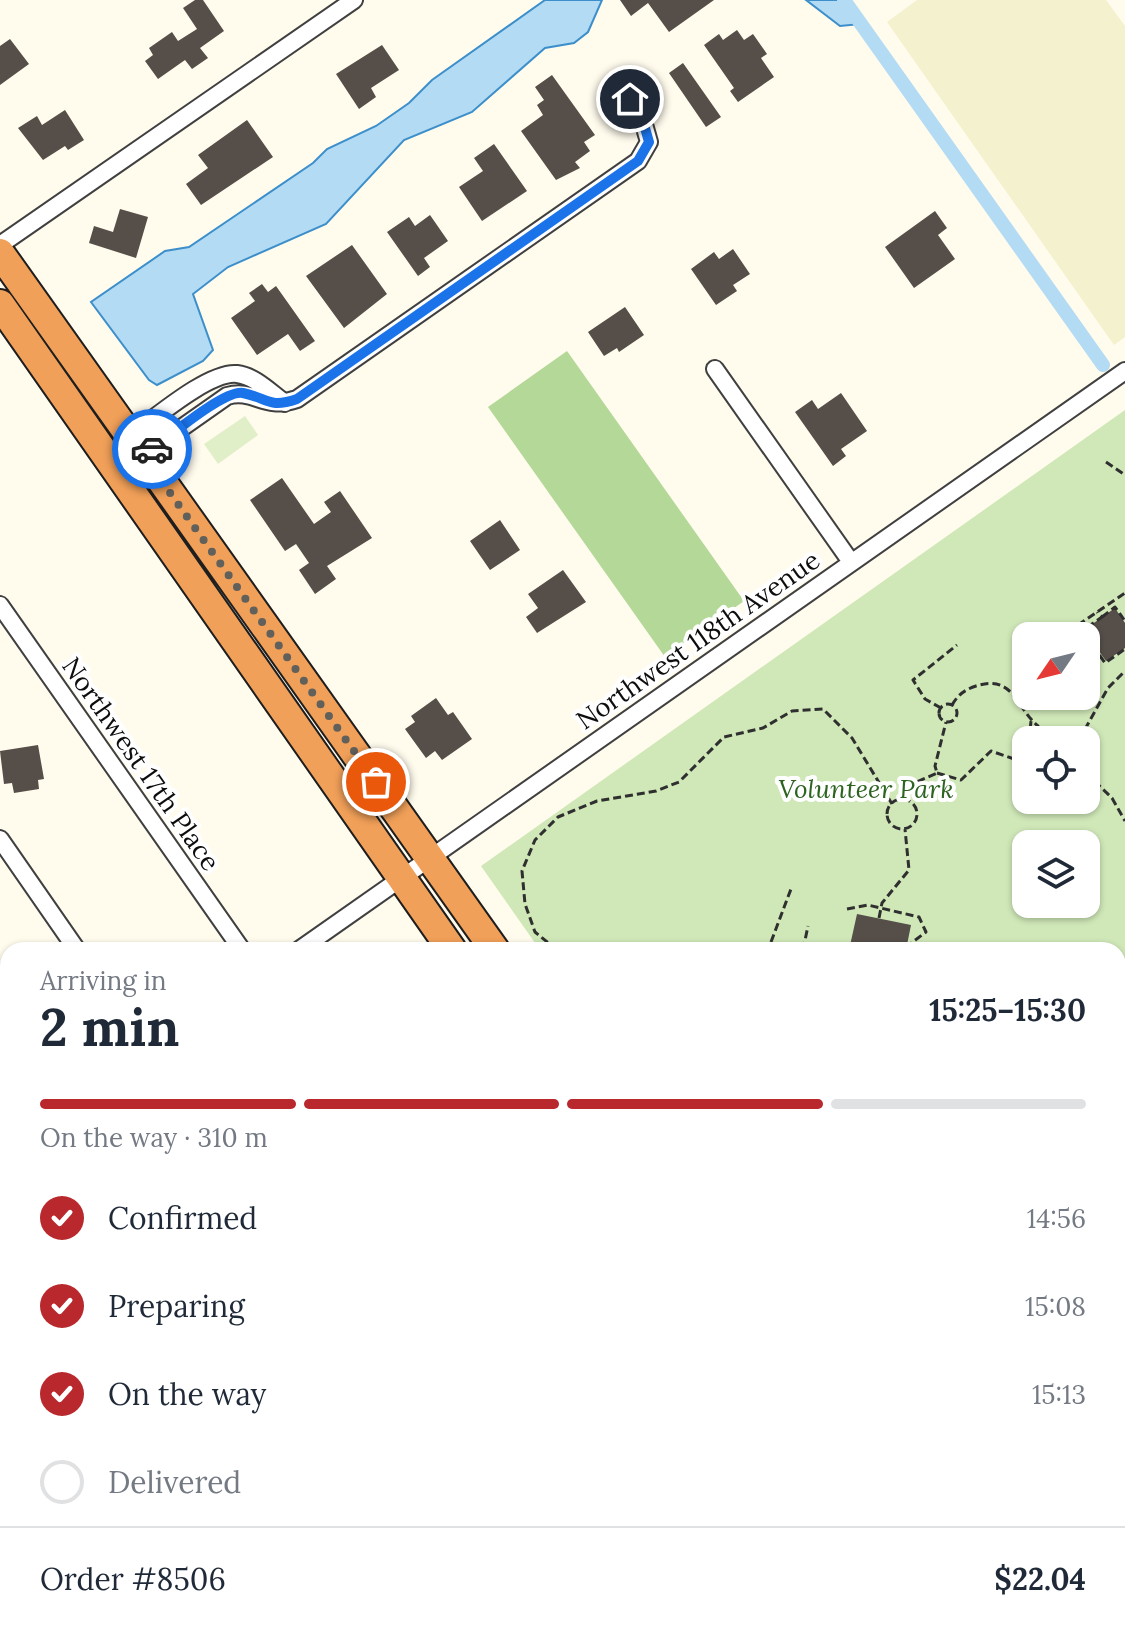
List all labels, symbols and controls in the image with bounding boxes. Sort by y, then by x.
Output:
pin [596,65,664,133]
icon: home [608,77,652,121]
courier [112,409,192,489]
icon: car [130,427,174,471]
street label: Northwest 118th Avenue [570,543,826,736]
north arrow [1012,622,1100,710]
map controls [1012,622,1100,918]
street label: Northwest 17th Place [55,651,228,877]
button: locate [1012,726,1100,814]
pin [342,748,410,816]
icon: bag [354,760,398,804]
park label: Volunteer Park [778,772,954,805]
button: layers [1012,830,1100,918]
text: Arriving in [40,964,167,997]
text: 15:25–15:30 [929,991,1086,1029]
text: 2 min [40,994,179,1060]
text: On the way · 310 m [40,1121,268,1154]
icon: check [40,1196,84,1240]
text: Confirmed [108,1199,257,1237]
text: 14:56 [1027,1202,1086,1235]
icon: check [40,1284,84,1328]
text: Preparing [108,1287,245,1325]
text: 15:08 [1025,1290,1086,1323]
icon: check [40,1372,84,1416]
text: On the way [108,1375,266,1413]
text: 15:13 [1032,1378,1086,1411]
text: Delivered [108,1463,241,1501]
text: Order #8506 [40,1560,226,1598]
text: $22.04 [994,1560,1086,1598]

